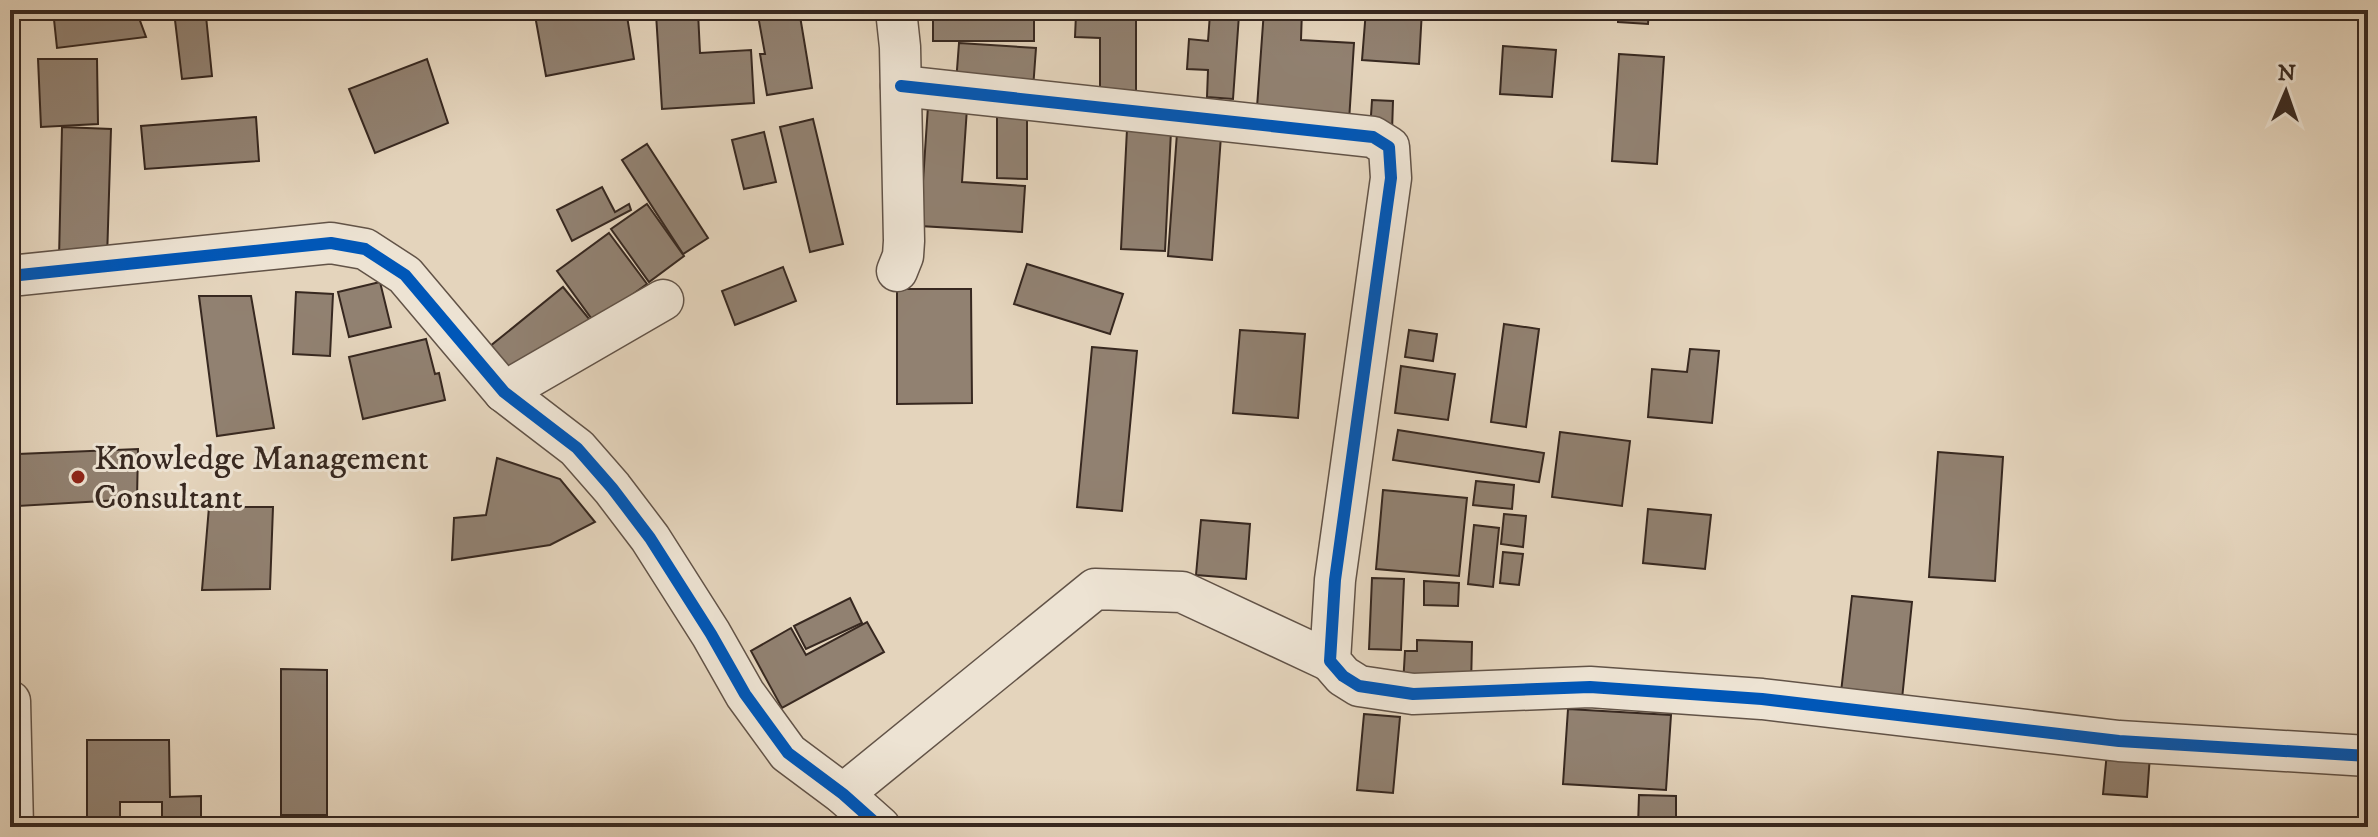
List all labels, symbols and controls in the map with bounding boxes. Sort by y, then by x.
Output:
north arrow [2246,52,2326,132]
text: N [2277,60,2296,87]
place label: Knowledge Management Consultant [94,438,429,519]
marker: Knowledge Management Consultant [69,468,87,486]

